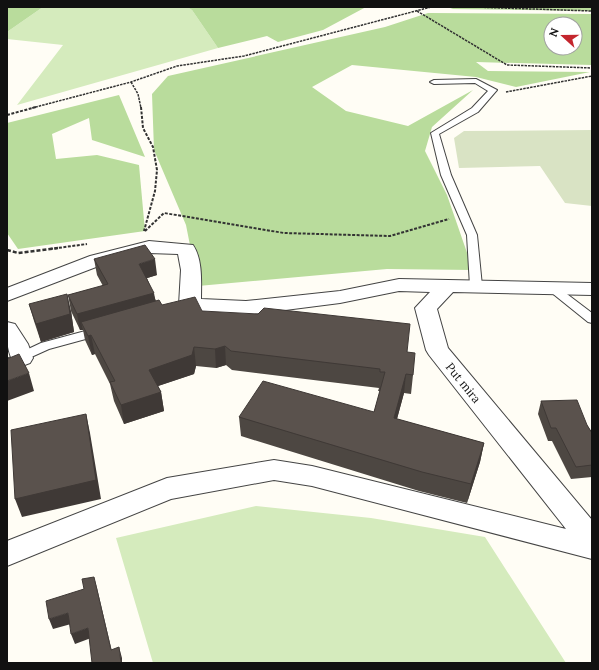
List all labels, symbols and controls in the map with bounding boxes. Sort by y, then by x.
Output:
north arrow [543,16,583,56]
text: N [546,25,562,39]
street label: Put mira [443,359,484,406]

